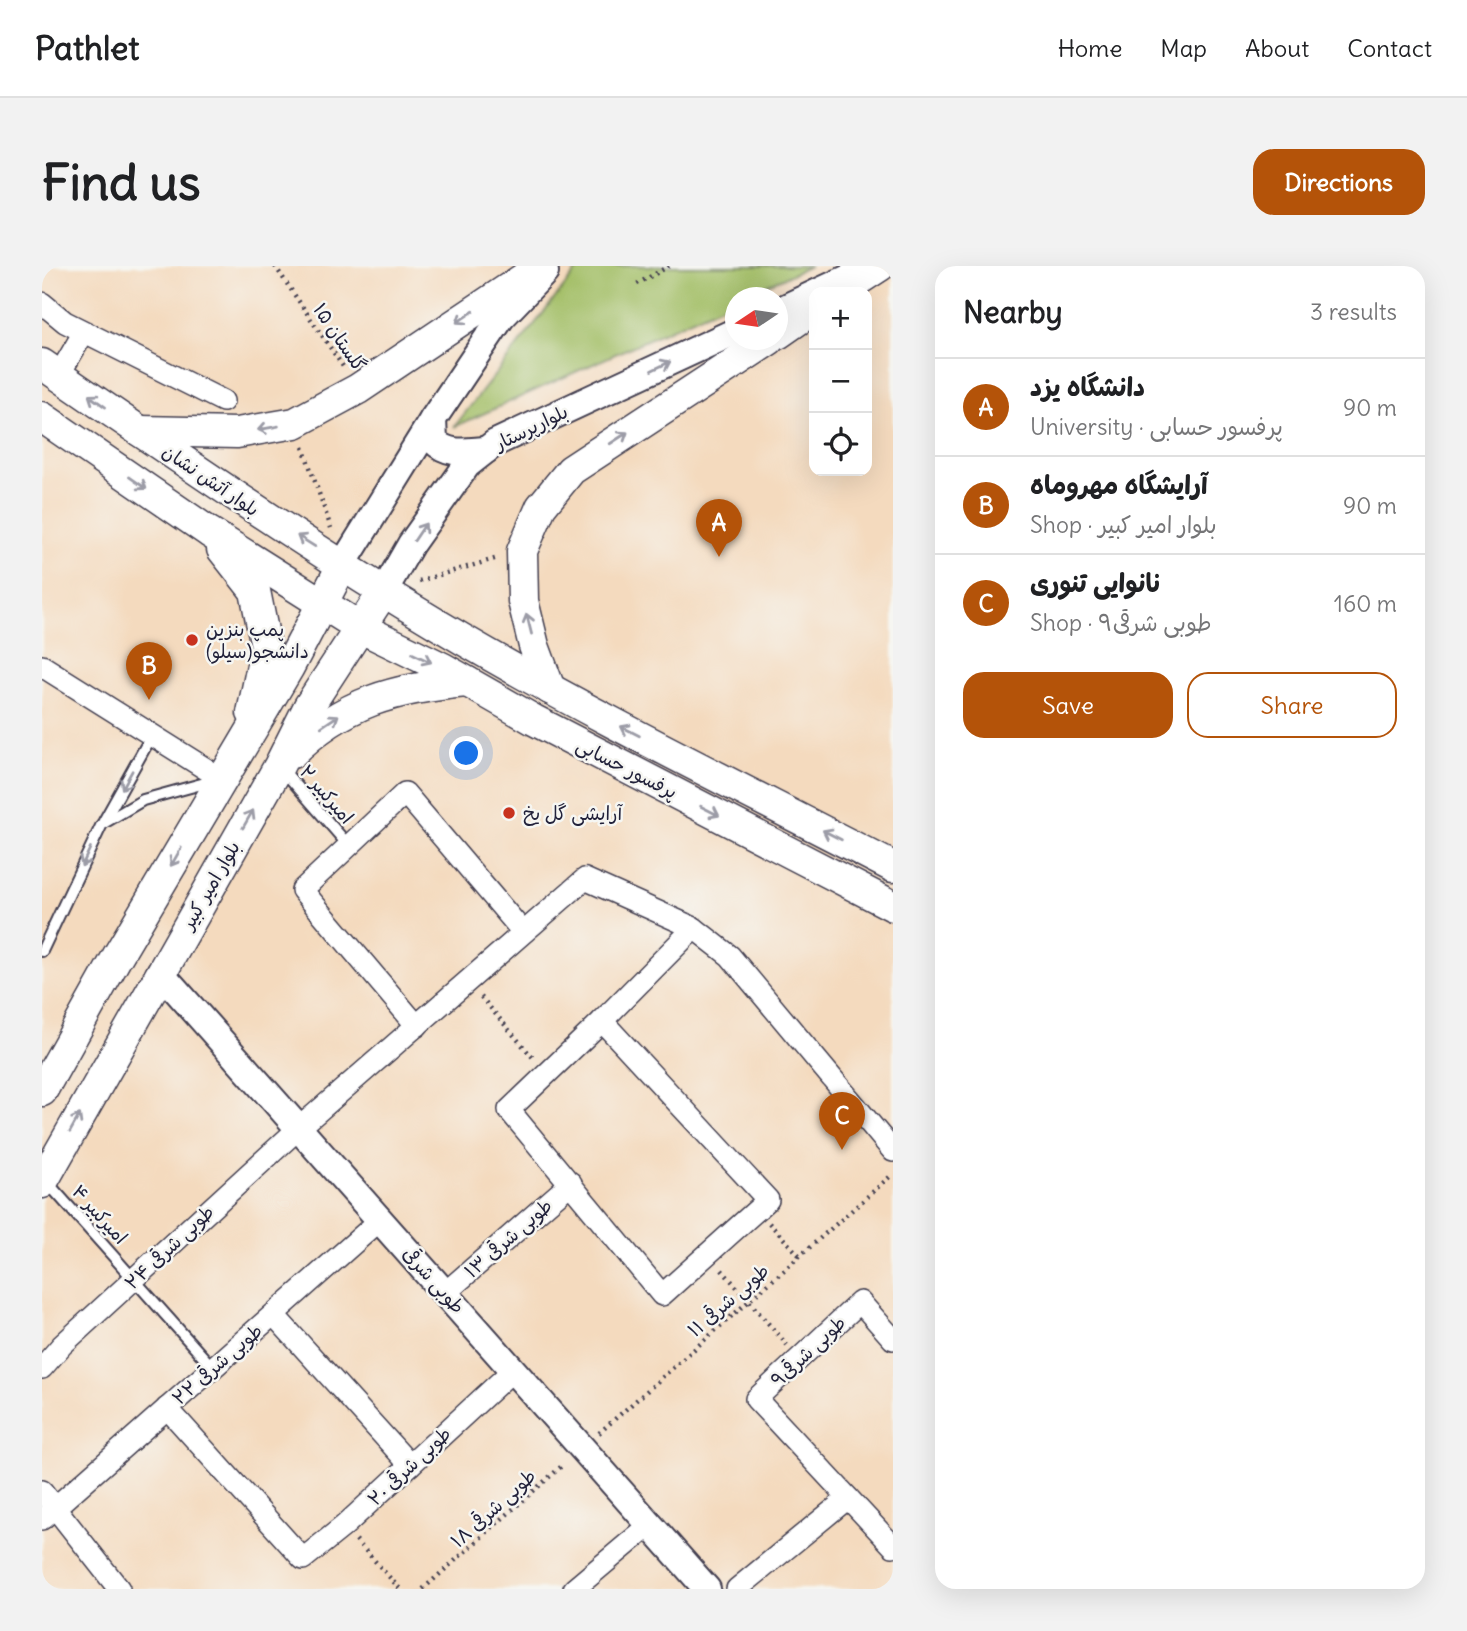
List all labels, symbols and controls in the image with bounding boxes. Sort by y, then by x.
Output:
text: Pathlet [35,27,139,69]
text: Home [1058,33,1122,63]
text: Map [1160,33,1207,63]
text: About [1245,33,1309,63]
text: Contact [1347,33,1432,63]
button: Directions [1253,149,1425,215]
text: Find us [42,152,200,213]
north arrow [725,287,788,350]
map controls [809,287,872,476]
button: + [809,287,872,350]
text: Nearby [963,293,1063,331]
text: 3 results [1310,297,1397,326]
street label: گلستان ۱۵ [308,298,372,376]
one-way arrow [456,310,475,325]
button: − [809,350,872,413]
one-way arrow [650,358,671,372]
text: دانشگاه یزد [1030,370,1145,403]
text: A [979,393,993,422]
text: 90 m [1343,393,1397,422]
one-way arrow [87,394,107,408]
street label: بلوارپرستار [489,399,572,457]
text: University · پرفسور حسابی [1030,412,1283,441]
button: locate [809,413,872,476]
one-way arrow [257,421,280,435]
one-way arrow [609,431,629,445]
street label: بلوار آتش نشان [158,439,264,521]
text: آرایشگاه مهروماه [1030,468,1208,501]
one-way arrow [128,476,147,490]
text: B [978,491,994,520]
text: 90 m [1343,491,1397,520]
pin: A [696,499,742,557]
text: Shop · بلوار امیر کبیر [1030,510,1217,539]
one-way arrow [412,523,427,542]
one-way arrow [297,534,316,549]
text: نانوایی تنوری [1030,566,1162,599]
text: C [978,589,994,618]
text: 160 m [1334,589,1397,618]
text: Shop · طوبی شرقی۹ [1030,608,1212,637]
one-way arrow [521,613,535,636]
place label: پمپ بنزین دانشجو(سیلو) [206,617,309,664]
marker: پمپ بنزین دانشجو(سیلو) [184,632,200,648]
pin: B [126,642,172,700]
one-way arrow [411,651,432,665]
button: Save [963,672,1173,738]
button: Share [1187,672,1397,738]
one-way arrow [320,714,339,728]
one-way arrow [620,723,641,737]
street label: پرفسور حسابی [572,732,682,805]
your location [449,736,483,770]
street label: امیرکبیر ۲ [295,759,359,829]
one-way arrow [120,769,134,789]
place label: آرایشی گل یخ [523,801,624,826]
one-way arrow [699,804,719,818]
marker: آرایشی گل یخ [501,805,517,821]
one-way arrow [241,810,255,830]
one-way arrow [823,828,843,842]
street label: بلوار امیر کبیر [174,837,245,935]
one-way arrow [79,846,92,867]
one-way arrow [168,847,182,867]
pin: C [819,1092,865,1150]
one-way arrow [68,1114,82,1134]
street label: امیرکبیر ۴ [67,1179,133,1249]
street label: طوبی شرقی ۱۳ [459,1193,558,1283]
street label: طوبی شرقی ۲۴ [119,1200,219,1295]
street label: طوبی شرقی [397,1242,470,1319]
street label: طوبی شرقی ۱۱ [682,1258,774,1343]
street label: طوبی شرقی۹ [766,1310,851,1392]
street label: طوبی شرقی ۲۲ [167,1318,268,1411]
street label: طوبی شرقی ۲۰ [362,1421,456,1511]
street label: طوبی شرقی ۱۸ [445,1463,541,1553]

